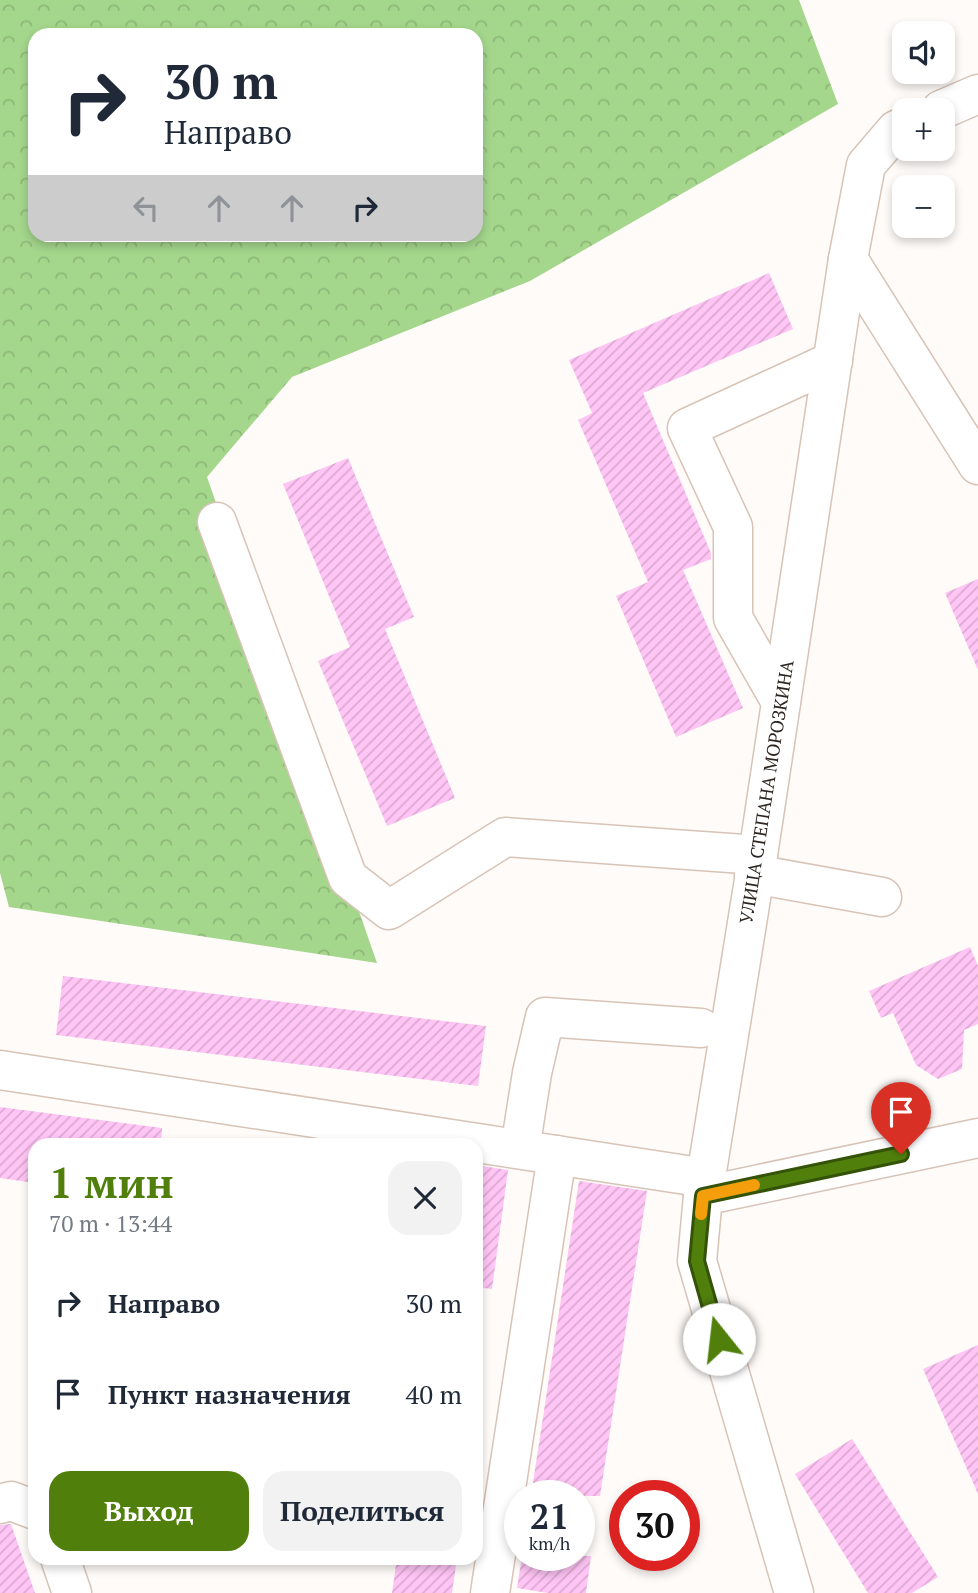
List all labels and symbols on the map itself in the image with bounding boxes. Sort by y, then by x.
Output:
street label: УЛИЦА СТЕПАНА МОРОЗКИНА [733,658,799,925]
pin [871,1082,931,1154]
position arrow [682,1302,756,1376]
speed limit sign: 30 [609,1480,700,1571]

